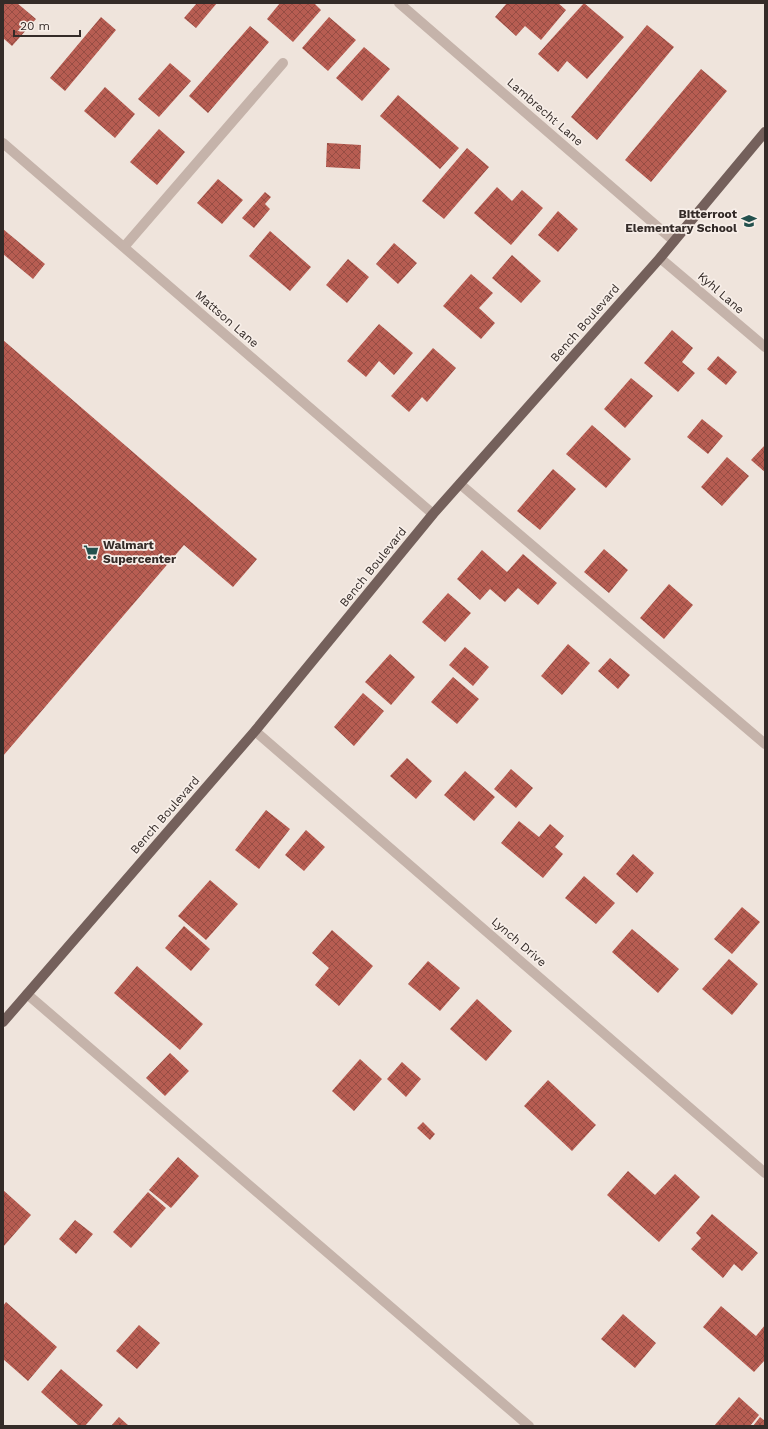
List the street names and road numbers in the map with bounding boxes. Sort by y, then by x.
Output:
street label: Lambrecht Lane [504,75,586,149]
street label: Kyhl Lane [695,269,747,317]
street label: Bench Boulevard [547,281,623,365]
street label: Mattson Lane [192,288,262,350]
street label: Bench Boulevard [337,524,409,610]
street label: Bench Boulevard [127,773,203,857]
street label: Lynch Drive [489,914,549,970]

